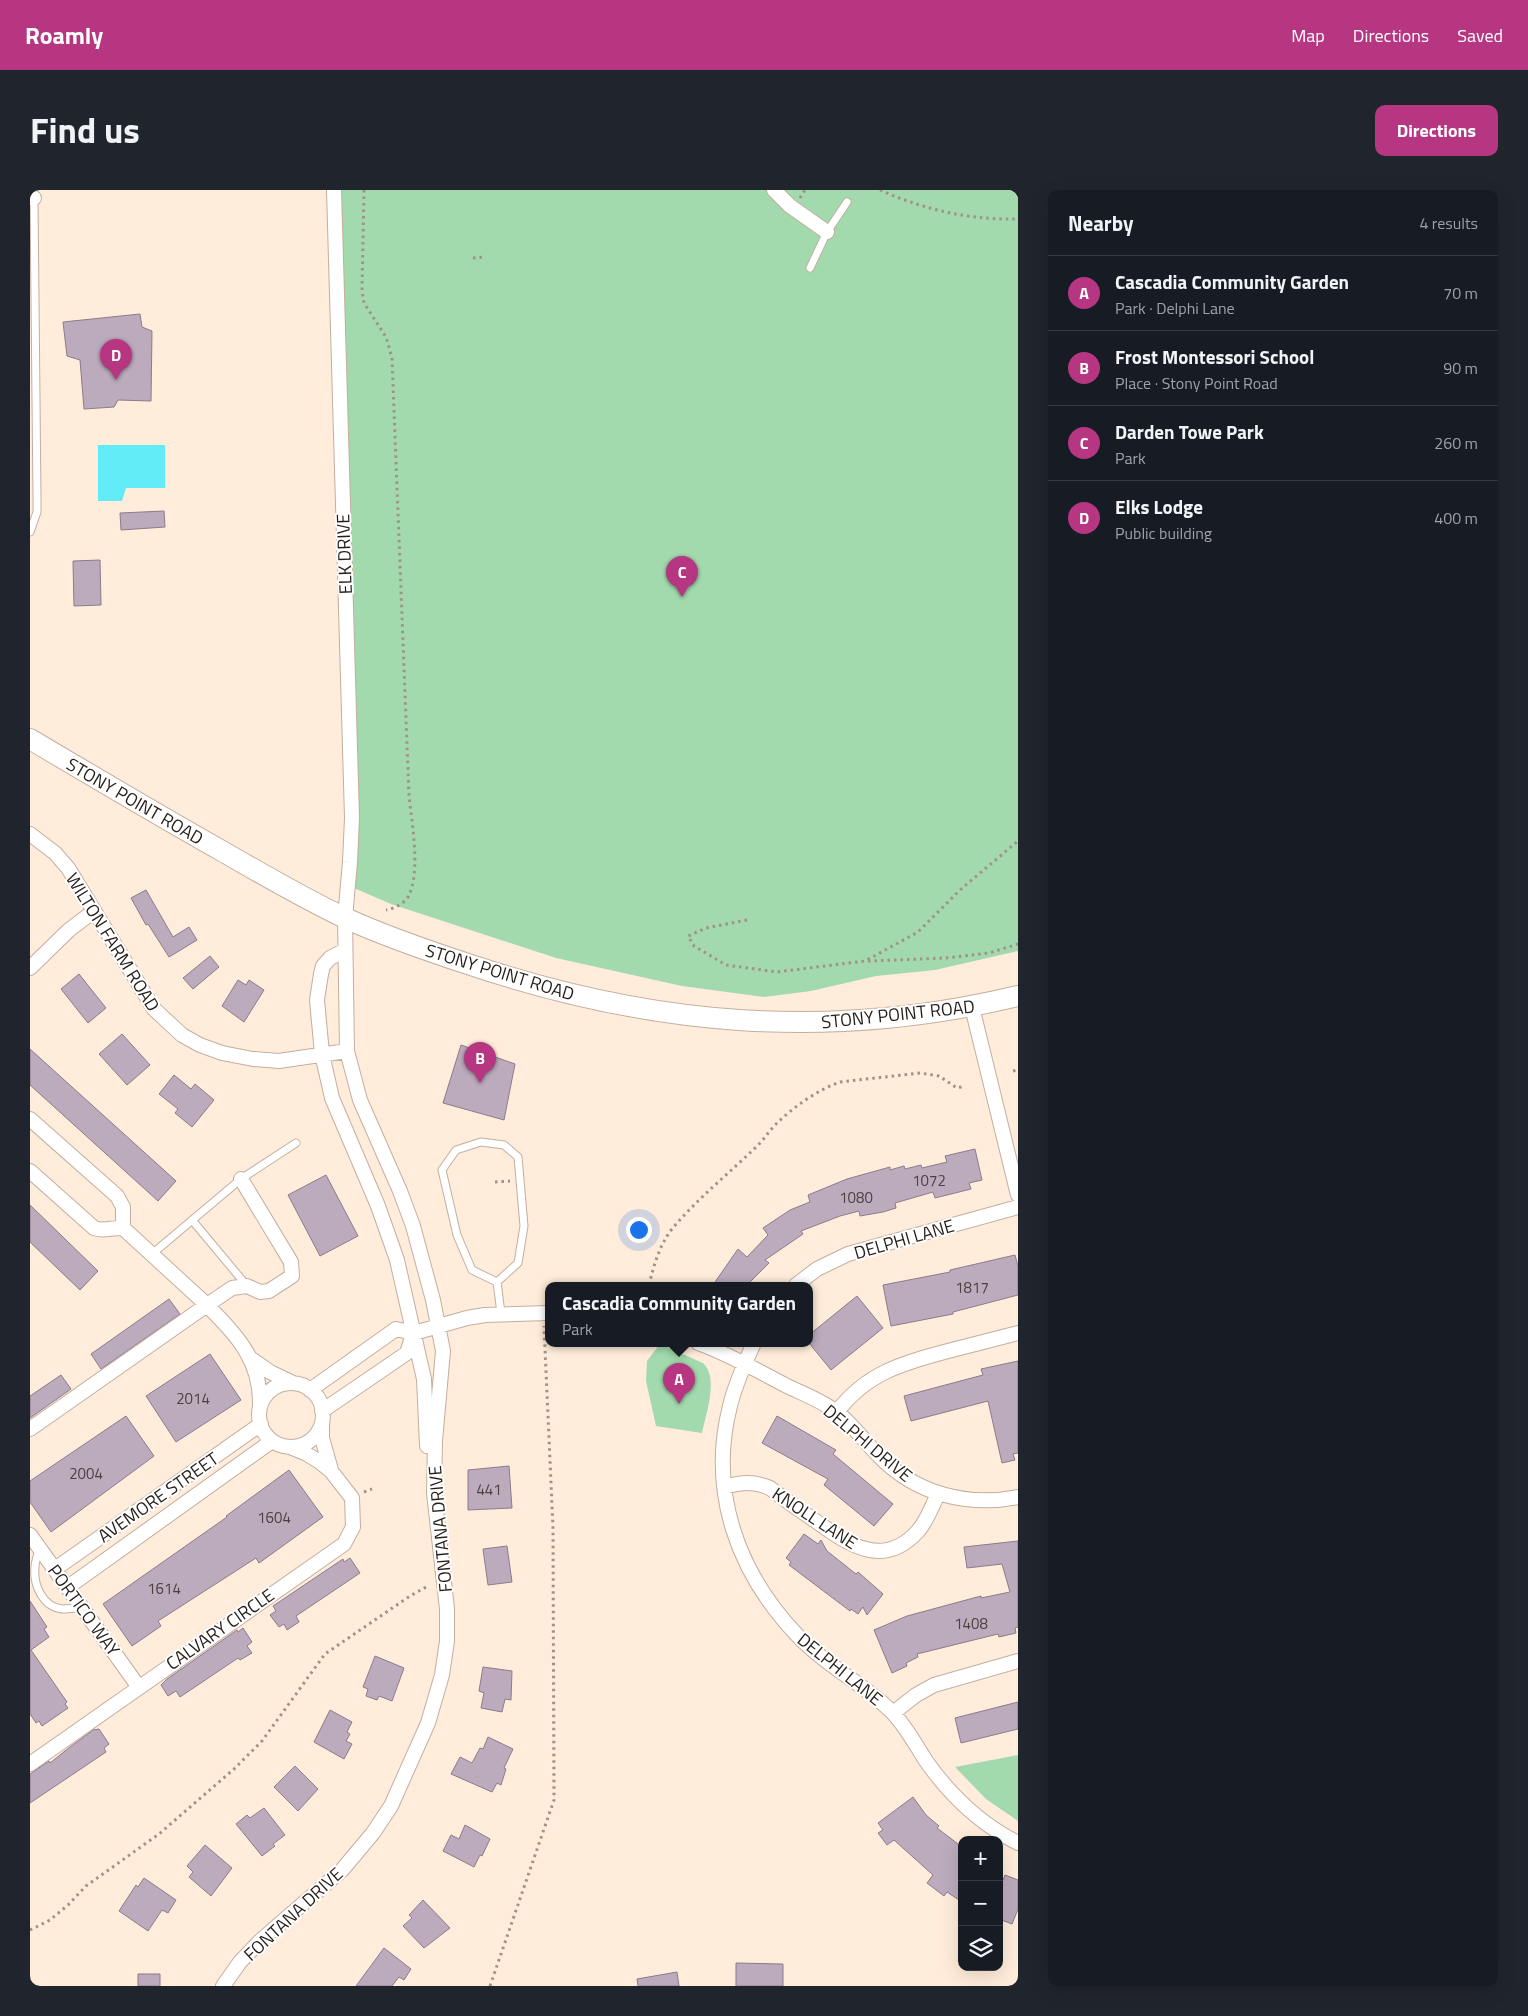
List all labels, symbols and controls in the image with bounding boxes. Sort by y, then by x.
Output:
text: Roamly [25,17,103,53]
text: Map [1291,22,1325,49]
text: Directions [1353,22,1429,49]
text: Saved [1457,22,1503,49]
text: Find us [30,103,140,157]
button: Directions [1375,105,1498,156]
text: Nearby [1068,207,1133,239]
text: 4 results [1419,211,1478,235]
text: Cascadia Community Garden [1115,267,1349,296]
text: A [1079,281,1089,305]
text: 70 m [1443,281,1478,305]
text: Park · Delphi Lane [1115,296,1235,320]
pin: D [100,339,132,380]
text: Frost Montessori School [1115,342,1314,371]
text: B [1079,356,1089,380]
text: 90 m [1443,356,1478,380]
text: Place · Stony Point Road [1115,371,1278,395]
text: Darden Towe Park [1115,417,1264,446]
text: C [1080,431,1088,455]
text: 260 m [1434,431,1478,455]
text: Park [1115,446,1146,470]
text: Elks Lodge [1115,492,1203,521]
text: D [1079,506,1089,530]
text: 400 m [1434,506,1478,530]
street label: ELK DRIVE [329,513,359,595]
text: Public building [1115,521,1212,545]
pin: C [666,556,698,597]
street label: STONY POINT ROAD [61,751,209,851]
street label: WILTON FARM ROAD [59,867,167,1017]
street label: STONY POINT ROAD [422,937,578,1007]
street label: STONY POINT ROAD [820,993,976,1035]
pin: B [464,1042,496,1083]
house number: 1072 [912,1169,946,1192]
house number: 1080 [839,1186,873,1209]
street label: DELPHI LANE [851,1212,957,1266]
your location [626,1217,652,1243]
house number: 1817 [955,1276,989,1299]
popup [545,1282,813,1347]
text: Cascadia Community Garden [562,1288,796,1317]
text: Park [562,1317,593,1341]
pin: A [663,1363,695,1404]
house number: 2014 [176,1387,210,1410]
street label: DELPHI DRIVE [818,1398,918,1488]
street label: AVEMORE STREET [92,1445,224,1549]
house number: 2004 [69,1462,103,1485]
street label: FONTANA DRIVE [421,1464,459,1593]
house number: 441 [476,1478,502,1501]
street label: KNOLL LANE [767,1480,863,1556]
house number: 1604 [257,1506,291,1529]
street label: PORTICO WAY [41,1558,127,1662]
house number: 1614 [147,1577,181,1600]
street label: CALVARY CIRCLE [160,1582,280,1676]
house number: 1408 [954,1612,988,1635]
street label: DELPHI LANE [792,1626,889,1712]
map controls [958,1836,1003,1971]
button: + [958,1836,1003,1881]
street label: FONTANA DRIVE [237,1861,349,1967]
button: − [958,1881,1003,1926]
button: layers [958,1926,1003,1971]

